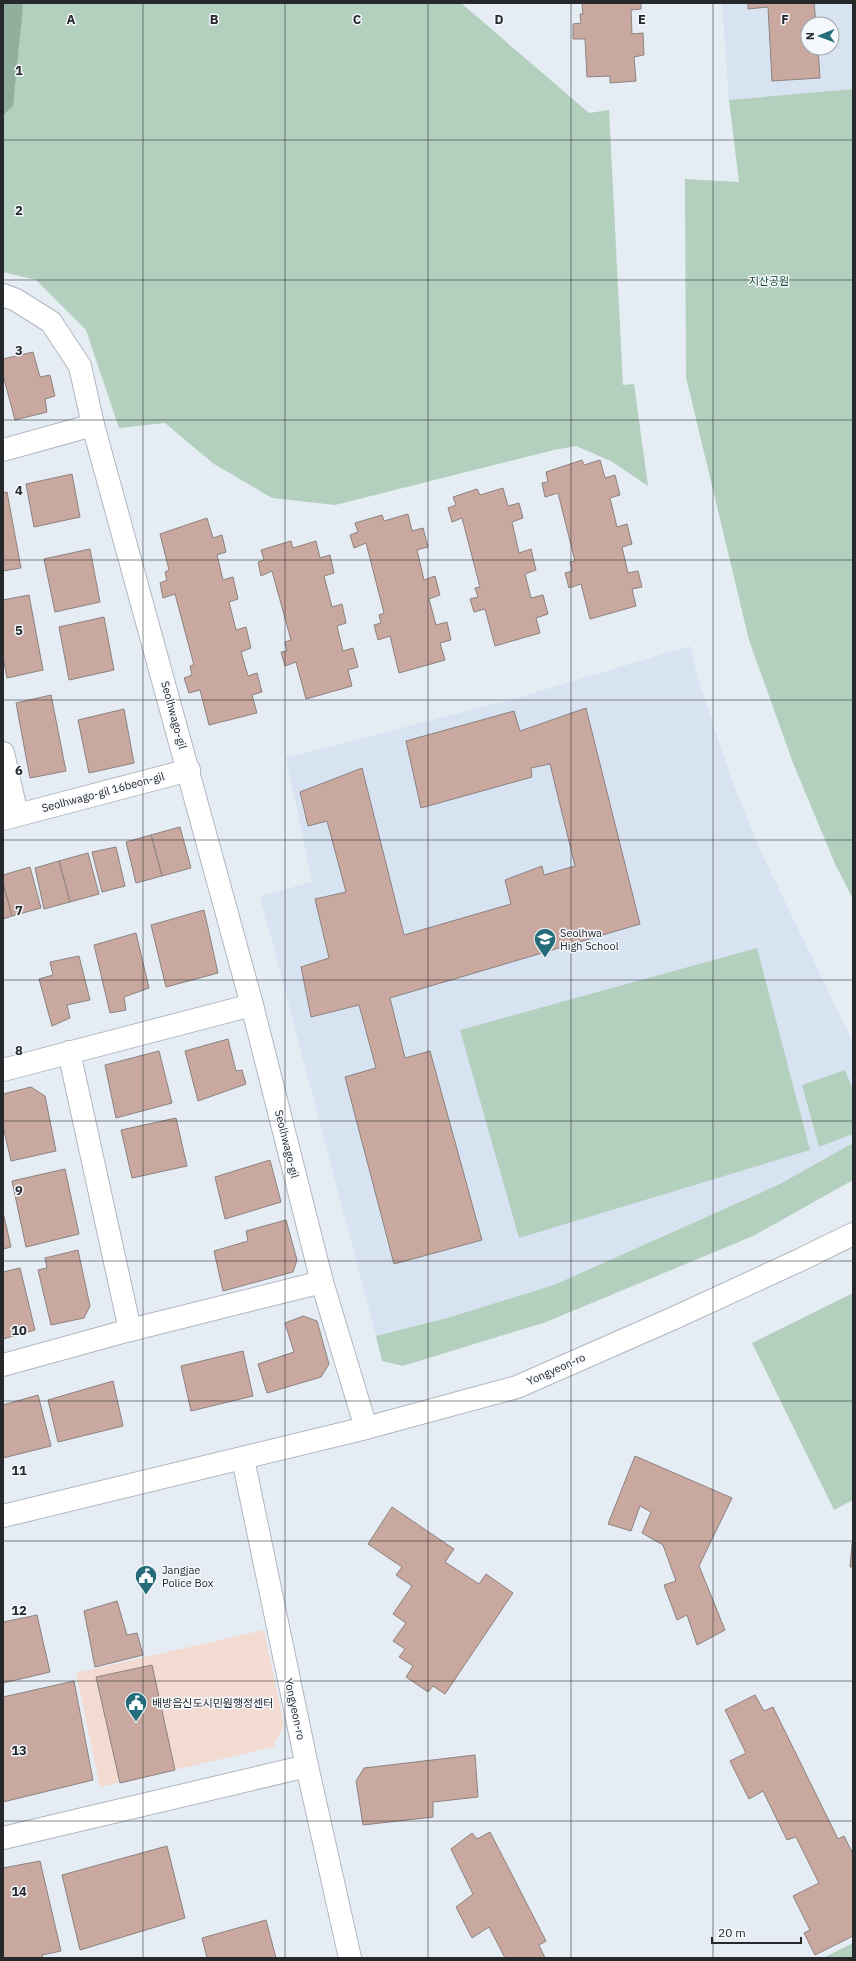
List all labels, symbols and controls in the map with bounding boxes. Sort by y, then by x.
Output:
text: A [67,11,76,28]
text: B [210,11,219,28]
text: C [353,11,362,28]
text: D [494,11,504,28]
text: E [638,11,646,28]
text: F [781,11,789,28]
north arrow [800,16,840,56]
text: N [803,32,817,40]
text: 1 [15,62,23,79]
text: 2 [15,202,23,219]
park label: 지산공원 [749,274,789,288]
text: 3 [15,342,23,359]
text: 4 [15,482,23,499]
text: 5 [15,622,23,639]
street label: Seolhwago-gil [158,679,190,751]
text: 6 [15,762,23,779]
street label: Seolhwago-gil 16beon-gil [40,769,166,815]
text: 7 [15,902,23,919]
school or university icon: Seolhwa High School [532,926,558,959]
place label: Seolhwa High School [560,926,619,953]
text: 8 [15,1042,23,1059]
street label: Seolhwago-gil [272,1108,302,1180]
text: 9 [15,1182,23,1199]
text: 10 [11,1322,27,1339]
street label: Yongyeon-ro [525,1350,587,1388]
text: 11 [11,1462,27,1479]
public building icon: Jangjae Police Box [133,1563,159,1596]
place label: Jangjae Police Box [162,1563,214,1590]
text: 12 [11,1602,27,1619]
street label: Yongyeon-ro [282,1677,308,1741]
public building icon: 배방읍신도시민원행정센터 [123,1690,149,1723]
place label: 배방읍신도시민원행정센터 [152,1696,273,1710]
text: 13 [11,1742,27,1759]
text: 14 [11,1883,27,1900]
scale bar [712,1919,801,1945]
text: 20 m [718,1925,746,1940]

